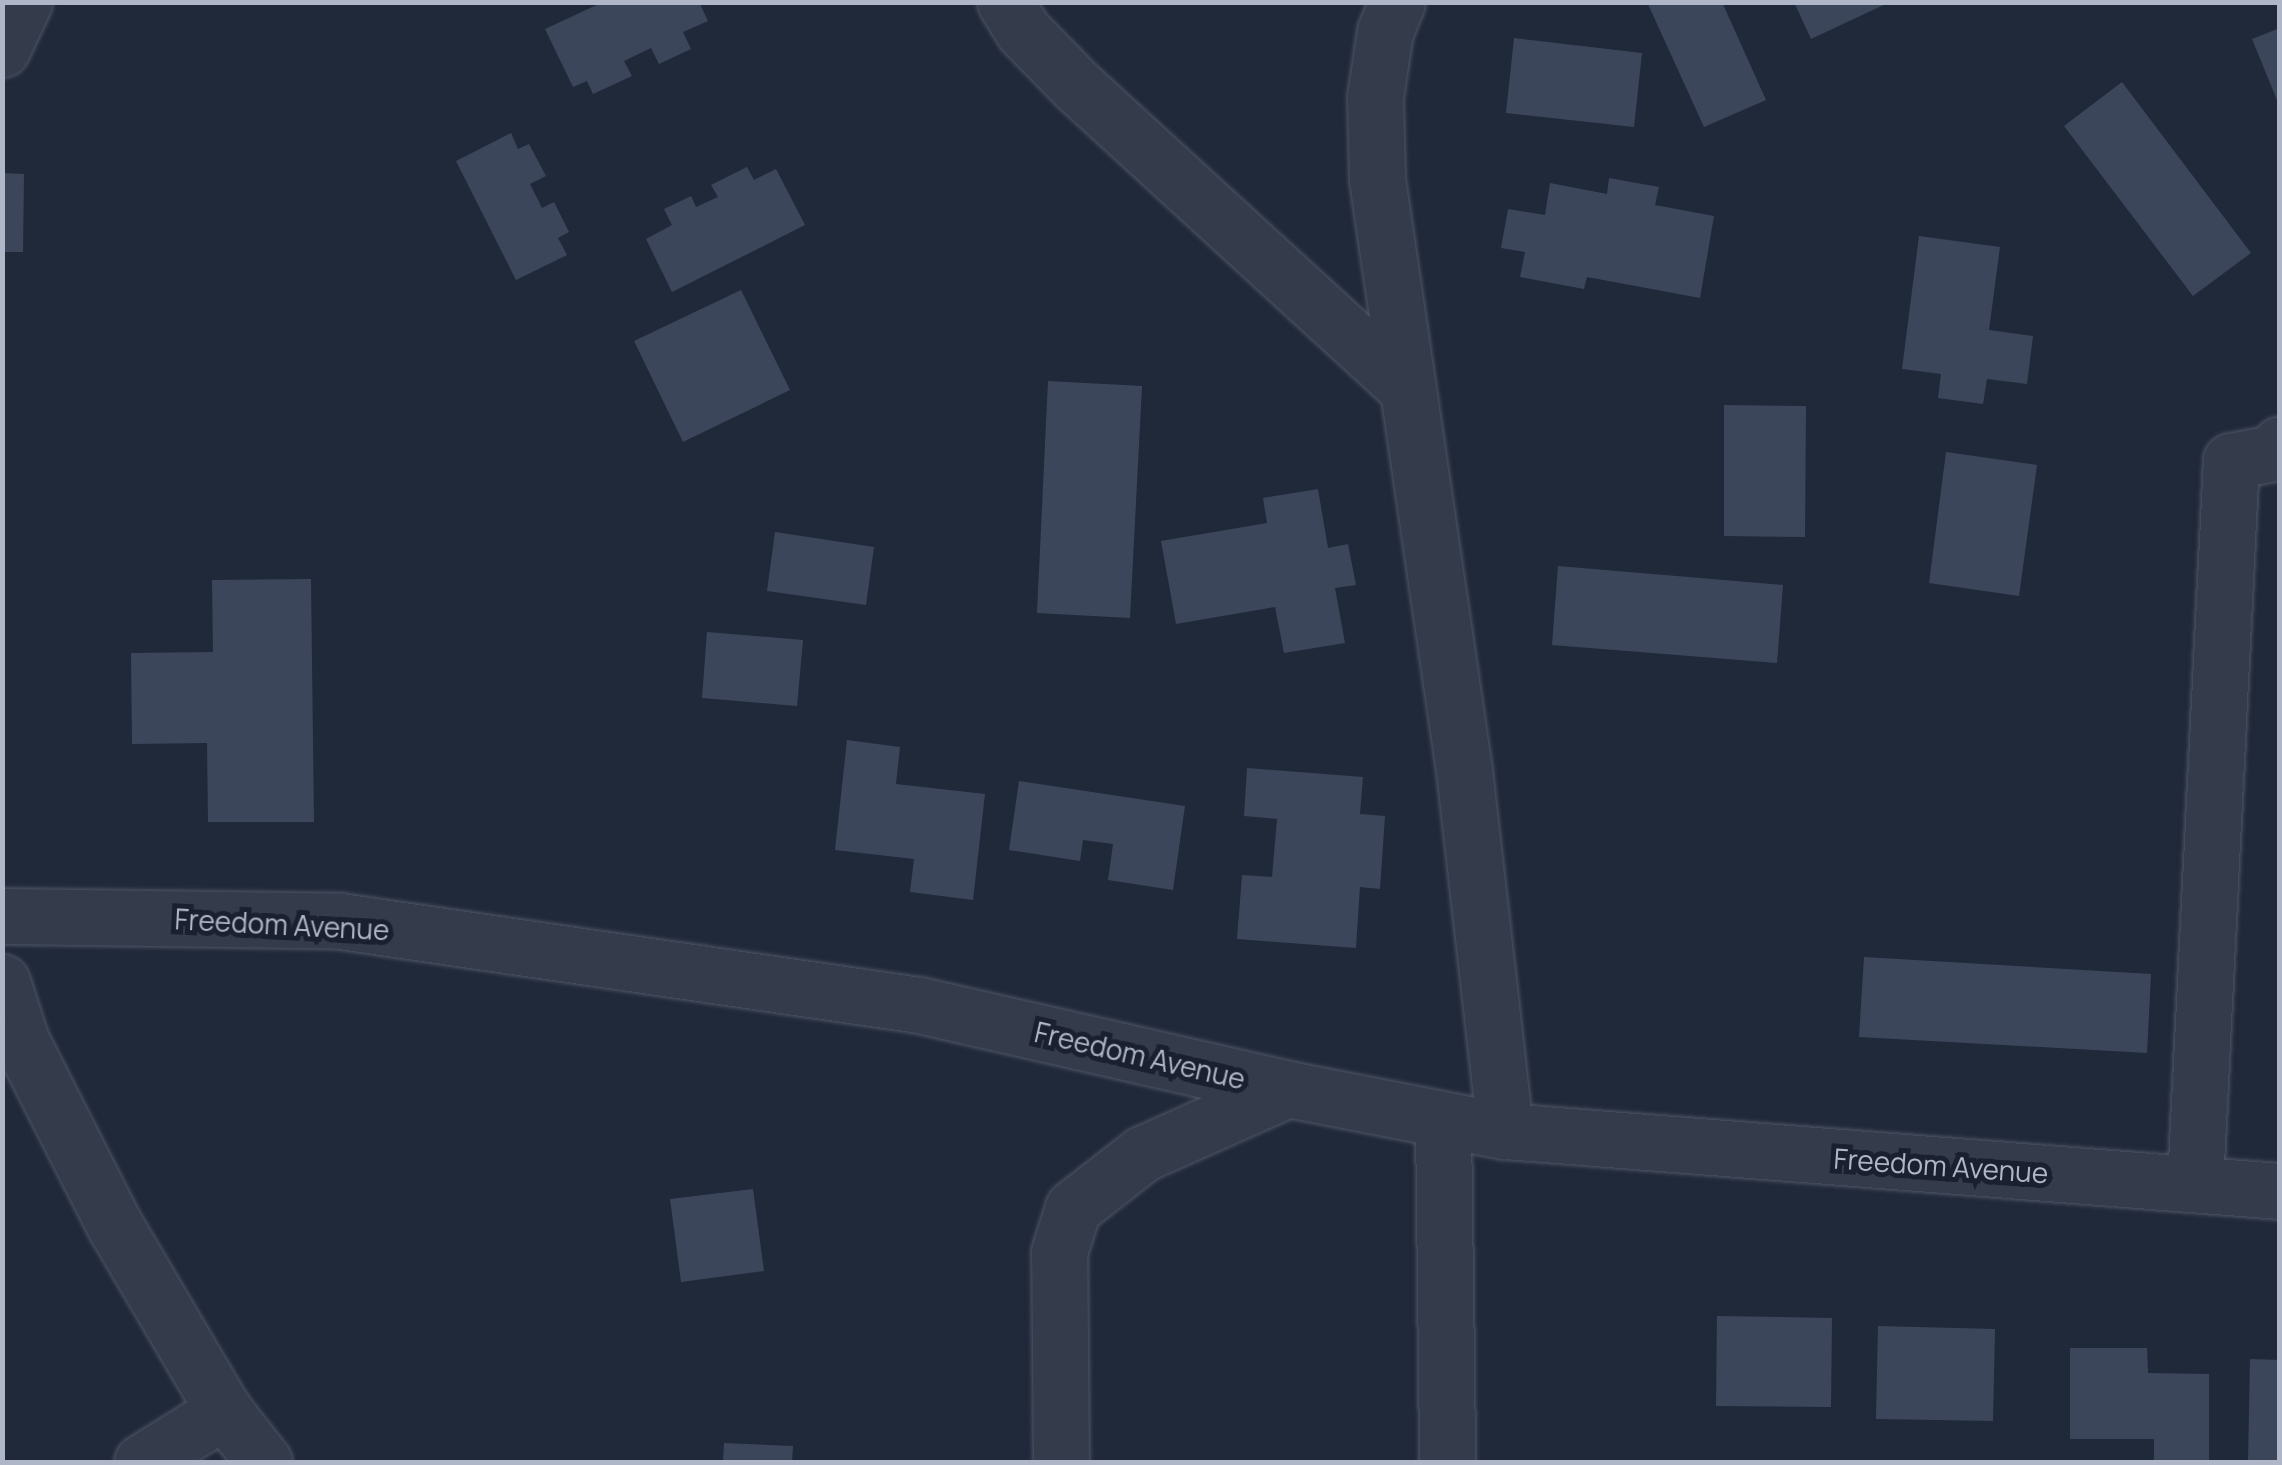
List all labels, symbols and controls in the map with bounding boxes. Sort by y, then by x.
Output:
street label: Freedom Avenue [174,902,390,946]
street label: Freedom Avenue [1031,1014,1249,1096]
street label: Freedom Avenue [1833,1141,2049,1189]

